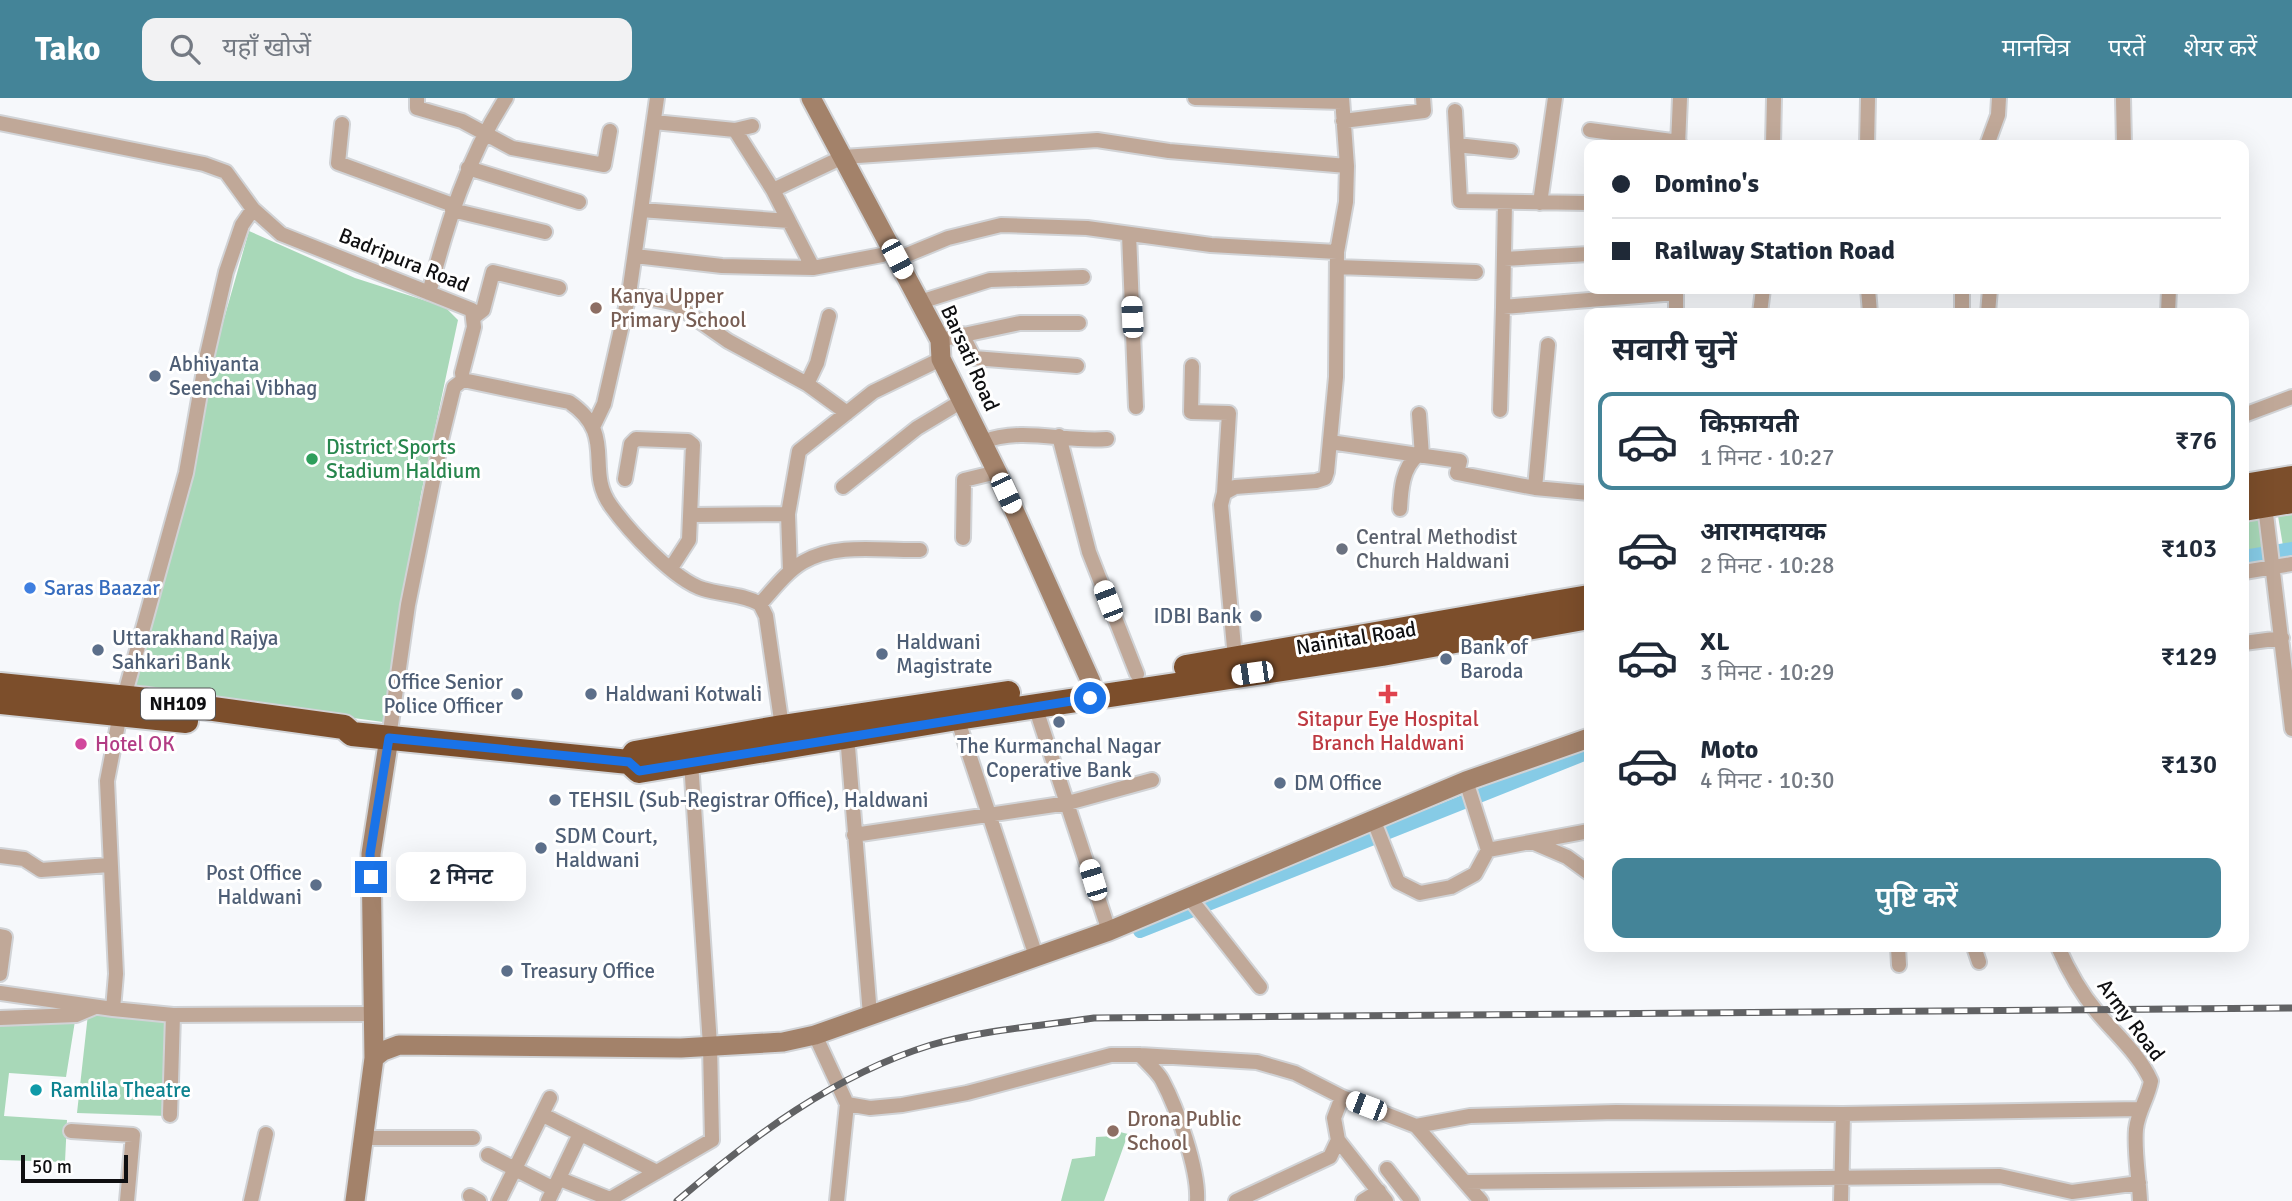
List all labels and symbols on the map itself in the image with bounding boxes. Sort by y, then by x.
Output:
street label: Badripura Road [335,222,473,298]
car [878,236,917,282]
place label: Kanya Upper Primary School [610,283,746,333]
car [1121,295,1144,339]
marker: Kanya Upper Primary School [588,300,604,316]
street label: Barsati Road [935,301,1005,415]
place label: Abhiyanta Seenchai Vibhag [169,351,317,401]
marker: Abhiyanta Seenchai Vibhag [147,368,163,384]
place label: District Sports Stadium Haldium [326,434,481,484]
marker: District Sports Stadium Haldium [304,451,320,467]
car [988,470,1025,516]
place label: Central Methodist Church Haldwani [1356,524,1517,574]
marker: Central Methodist Church Haldwani [1334,541,1350,557]
place label: Saras Baazar [44,575,160,601]
car [1091,578,1126,624]
marker: Saras Baazar [22,580,38,596]
place label: IDBI Bank [1153,603,1242,629]
marker: IDBI Bank [1248,608,1264,624]
street label: Nainital Road [1294,616,1418,660]
place label: Uttarakhand Rajya Sahkari Bank [112,625,278,675]
place label: Haldwani Magistrate [896,629,992,679]
place label: Bank of Baroda [1460,634,1529,684]
marker: Uttarakhand Rajya Sahkari Bank [90,642,106,658]
marker: Haldwani Magistrate [874,646,890,662]
marker: Bank of Baroda [1438,651,1454,667]
car [1230,660,1275,686]
place label: Office Senior Police Officer [384,669,503,719]
place label: Haldwani Kotwali [605,681,762,707]
route start [1074,682,1106,714]
marker: Sitapur Eye Hospital Branch Haldwani [1378,684,1398,704]
marker: Office Senior Police Officer [509,686,525,702]
marker: Haldwani Kotwali [583,686,599,702]
road number: NH109 [141,688,215,720]
place label: Sitapur Eye Hospital Branch Haldwani [1297,706,1479,756]
marker: The Kurmanchal Nagar Coperative Bank [1051,714,1067,730]
place label: Hotel OK [95,731,175,757]
place label: The Kurmanchal Nagar Coperative Bank [957,733,1161,783]
marker: Hotel OK [73,736,89,752]
place label: DM Office [1294,770,1382,796]
marker: DM Office [1272,775,1288,791]
place label: TEHSIL (Sub-Registrar Office), Haldwani [569,787,929,813]
marker: TEHSIL (Sub-Registrar Office), Haldwani [547,792,563,808]
place label: SDM Court, Haldwani [555,823,658,873]
marker: SDM Court, Haldwani [533,840,549,856]
callout: 2 मिनट [396,852,525,902]
car [1077,857,1110,903]
place label: Post Office Haldwani [206,860,302,910]
route end [355,861,387,893]
marker: Post Office Haldwani [308,877,324,893]
place label: Treasury Office [521,958,655,984]
marker: Treasury Office [499,963,515,979]
street label: Army Road [2092,974,2170,1066]
place label: Ramlila Theatre [50,1077,191,1103]
marker: Ramlila Theatre [28,1082,44,1098]
car [1343,1089,1390,1123]
place label: Drona Public School [1127,1106,1242,1156]
marker: Drona Public School [1105,1123,1121,1139]
scale bar [21,1152,128,1184]

